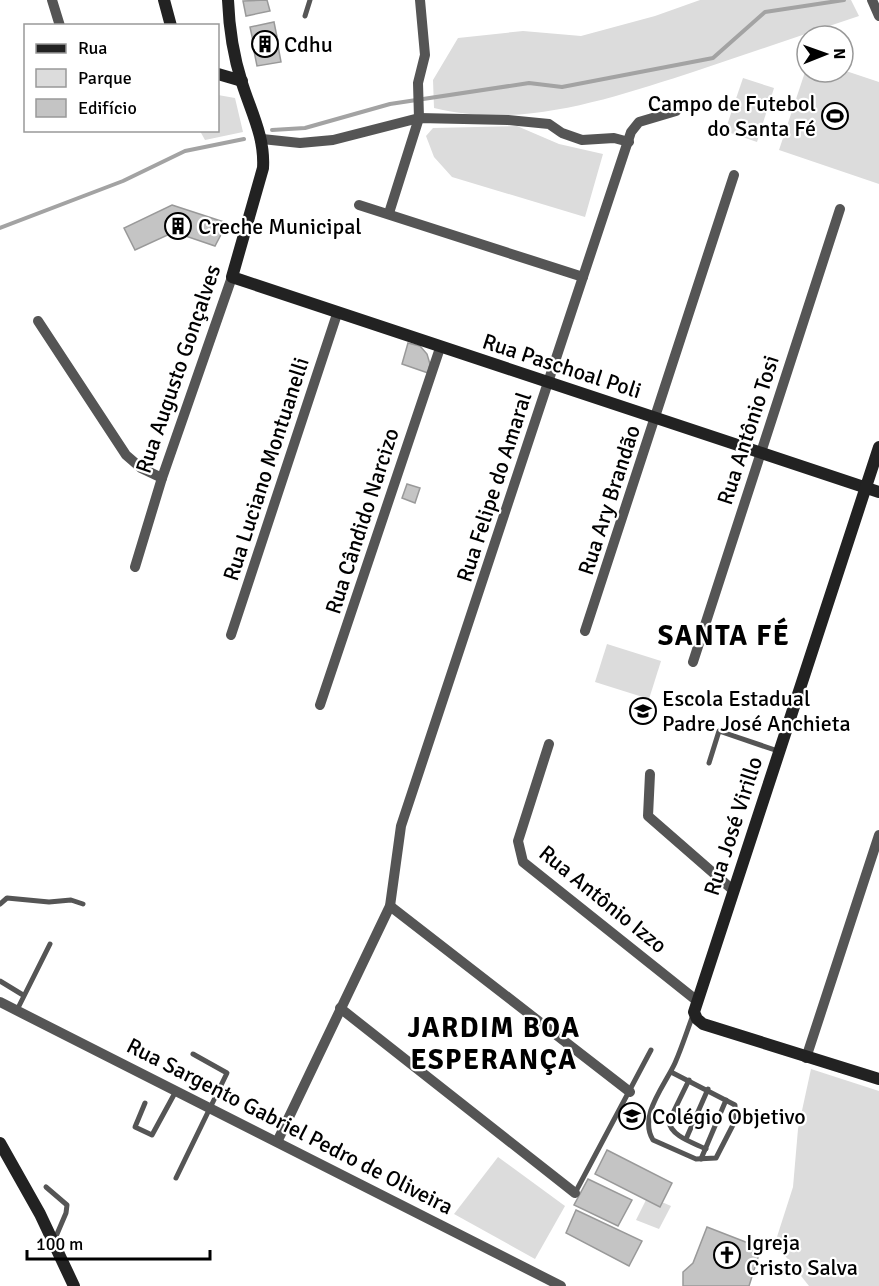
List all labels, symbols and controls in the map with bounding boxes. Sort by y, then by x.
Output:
legend [24,24,219,132]
north arrow [795,24,855,84]
building icon: Cdhu [250,29,280,59]
place label: Cdhu [284,31,333,58]
text: Rua [78,37,107,59]
text: N [829,48,849,59]
text: Parque [78,67,132,89]
place label: Campo de Futebol do Santa Fé [648,90,816,142]
text: Edifício [78,97,137,119]
sports icon: Campo de Futebol do Santa Fé [820,101,850,131]
building icon: Creche Municipal [163,211,193,241]
place label: Creche Municipal [198,213,362,240]
street label: Rua Augusto Gonçalves [130,261,226,477]
street label: Rua Paschoal Poli [479,328,645,404]
street label: Rua Antônio Tosi [711,352,785,508]
street label: Rua Luciano Montuanelli [217,354,315,584]
street label: Rua Felipe do Amaral [451,389,537,585]
street label: Rua Ary Brandão [572,422,646,578]
street label: Rua Cândido Narcizo [319,425,405,617]
district label: SANTA FÉ [658,617,790,653]
place label: Escola Estadual Padre José Anchieta [662,685,851,737]
school or university icon: Escola Estadual Padre José Anchieta [628,696,658,726]
street label: Rua José Virillo [698,753,768,899]
street label: Rua Antônio Izzo [534,839,672,959]
district label: JARDIM BOA ESPERANÇA [407,1011,581,1077]
street label: Rua Sargento Gabriel Pedro de Oliveira [122,1032,458,1220]
school or university icon: Colégio Objetivo [617,1101,647,1131]
place label: Colégio Objetivo [652,1103,806,1130]
scale bar [27,1223,210,1261]
place label: Igreja Cristo Salva [746,1229,858,1281]
text: 100 m [36,1233,83,1255]
church icon: Igreja Cristo Salva [712,1240,742,1270]

